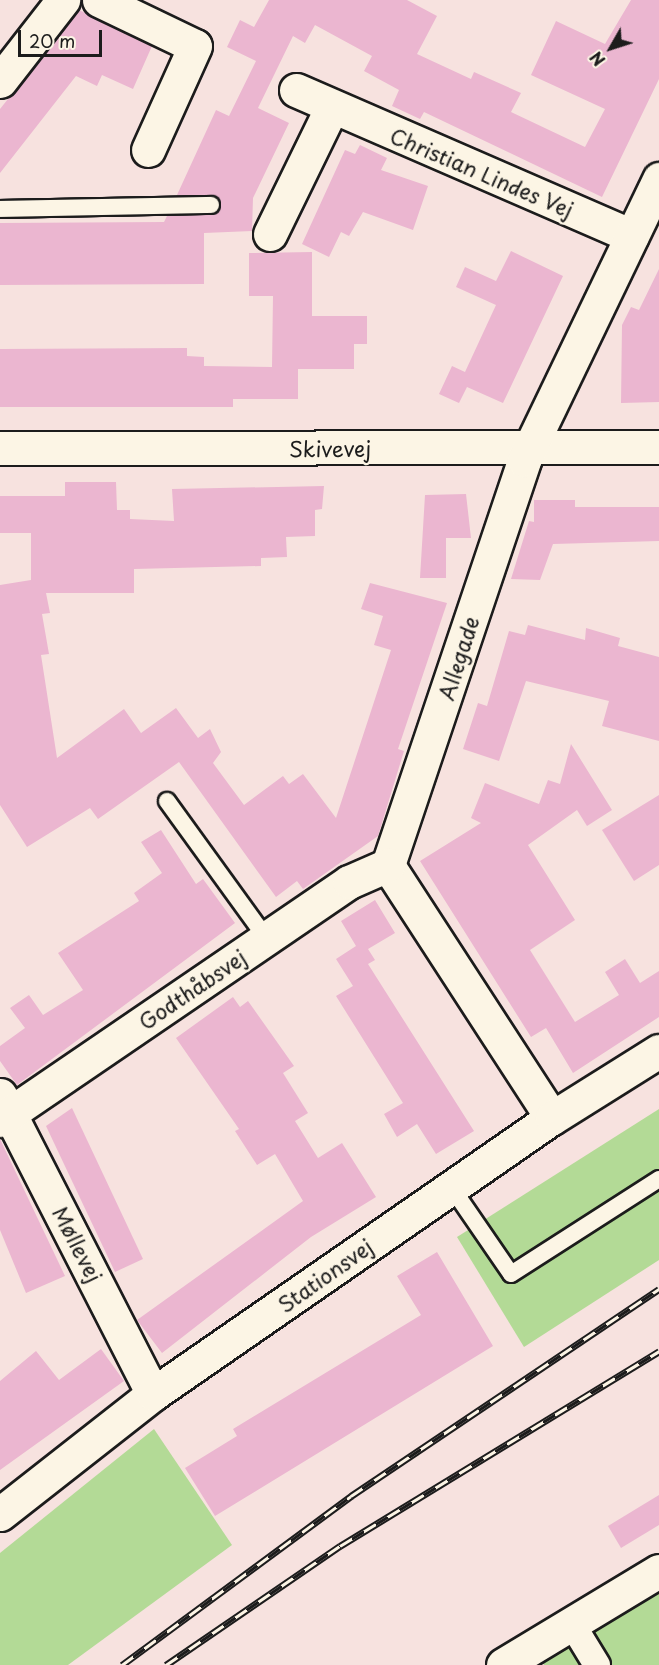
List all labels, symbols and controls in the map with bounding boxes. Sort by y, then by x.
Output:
scale bar [21,18,105,56]
north arrow [581,18,641,78]
text: 20 m [29,27,75,54]
text: N [584,47,610,72]
street label: Christian Lindes Vej [386,122,578,222]
street label: Skivevej [289,435,371,461]
street label: Allegade [433,613,483,703]
street label: Godthåbsvej [133,944,251,1034]
street label: Møllevej [48,1202,108,1286]
street label: Stationsvej [273,1233,377,1317]

